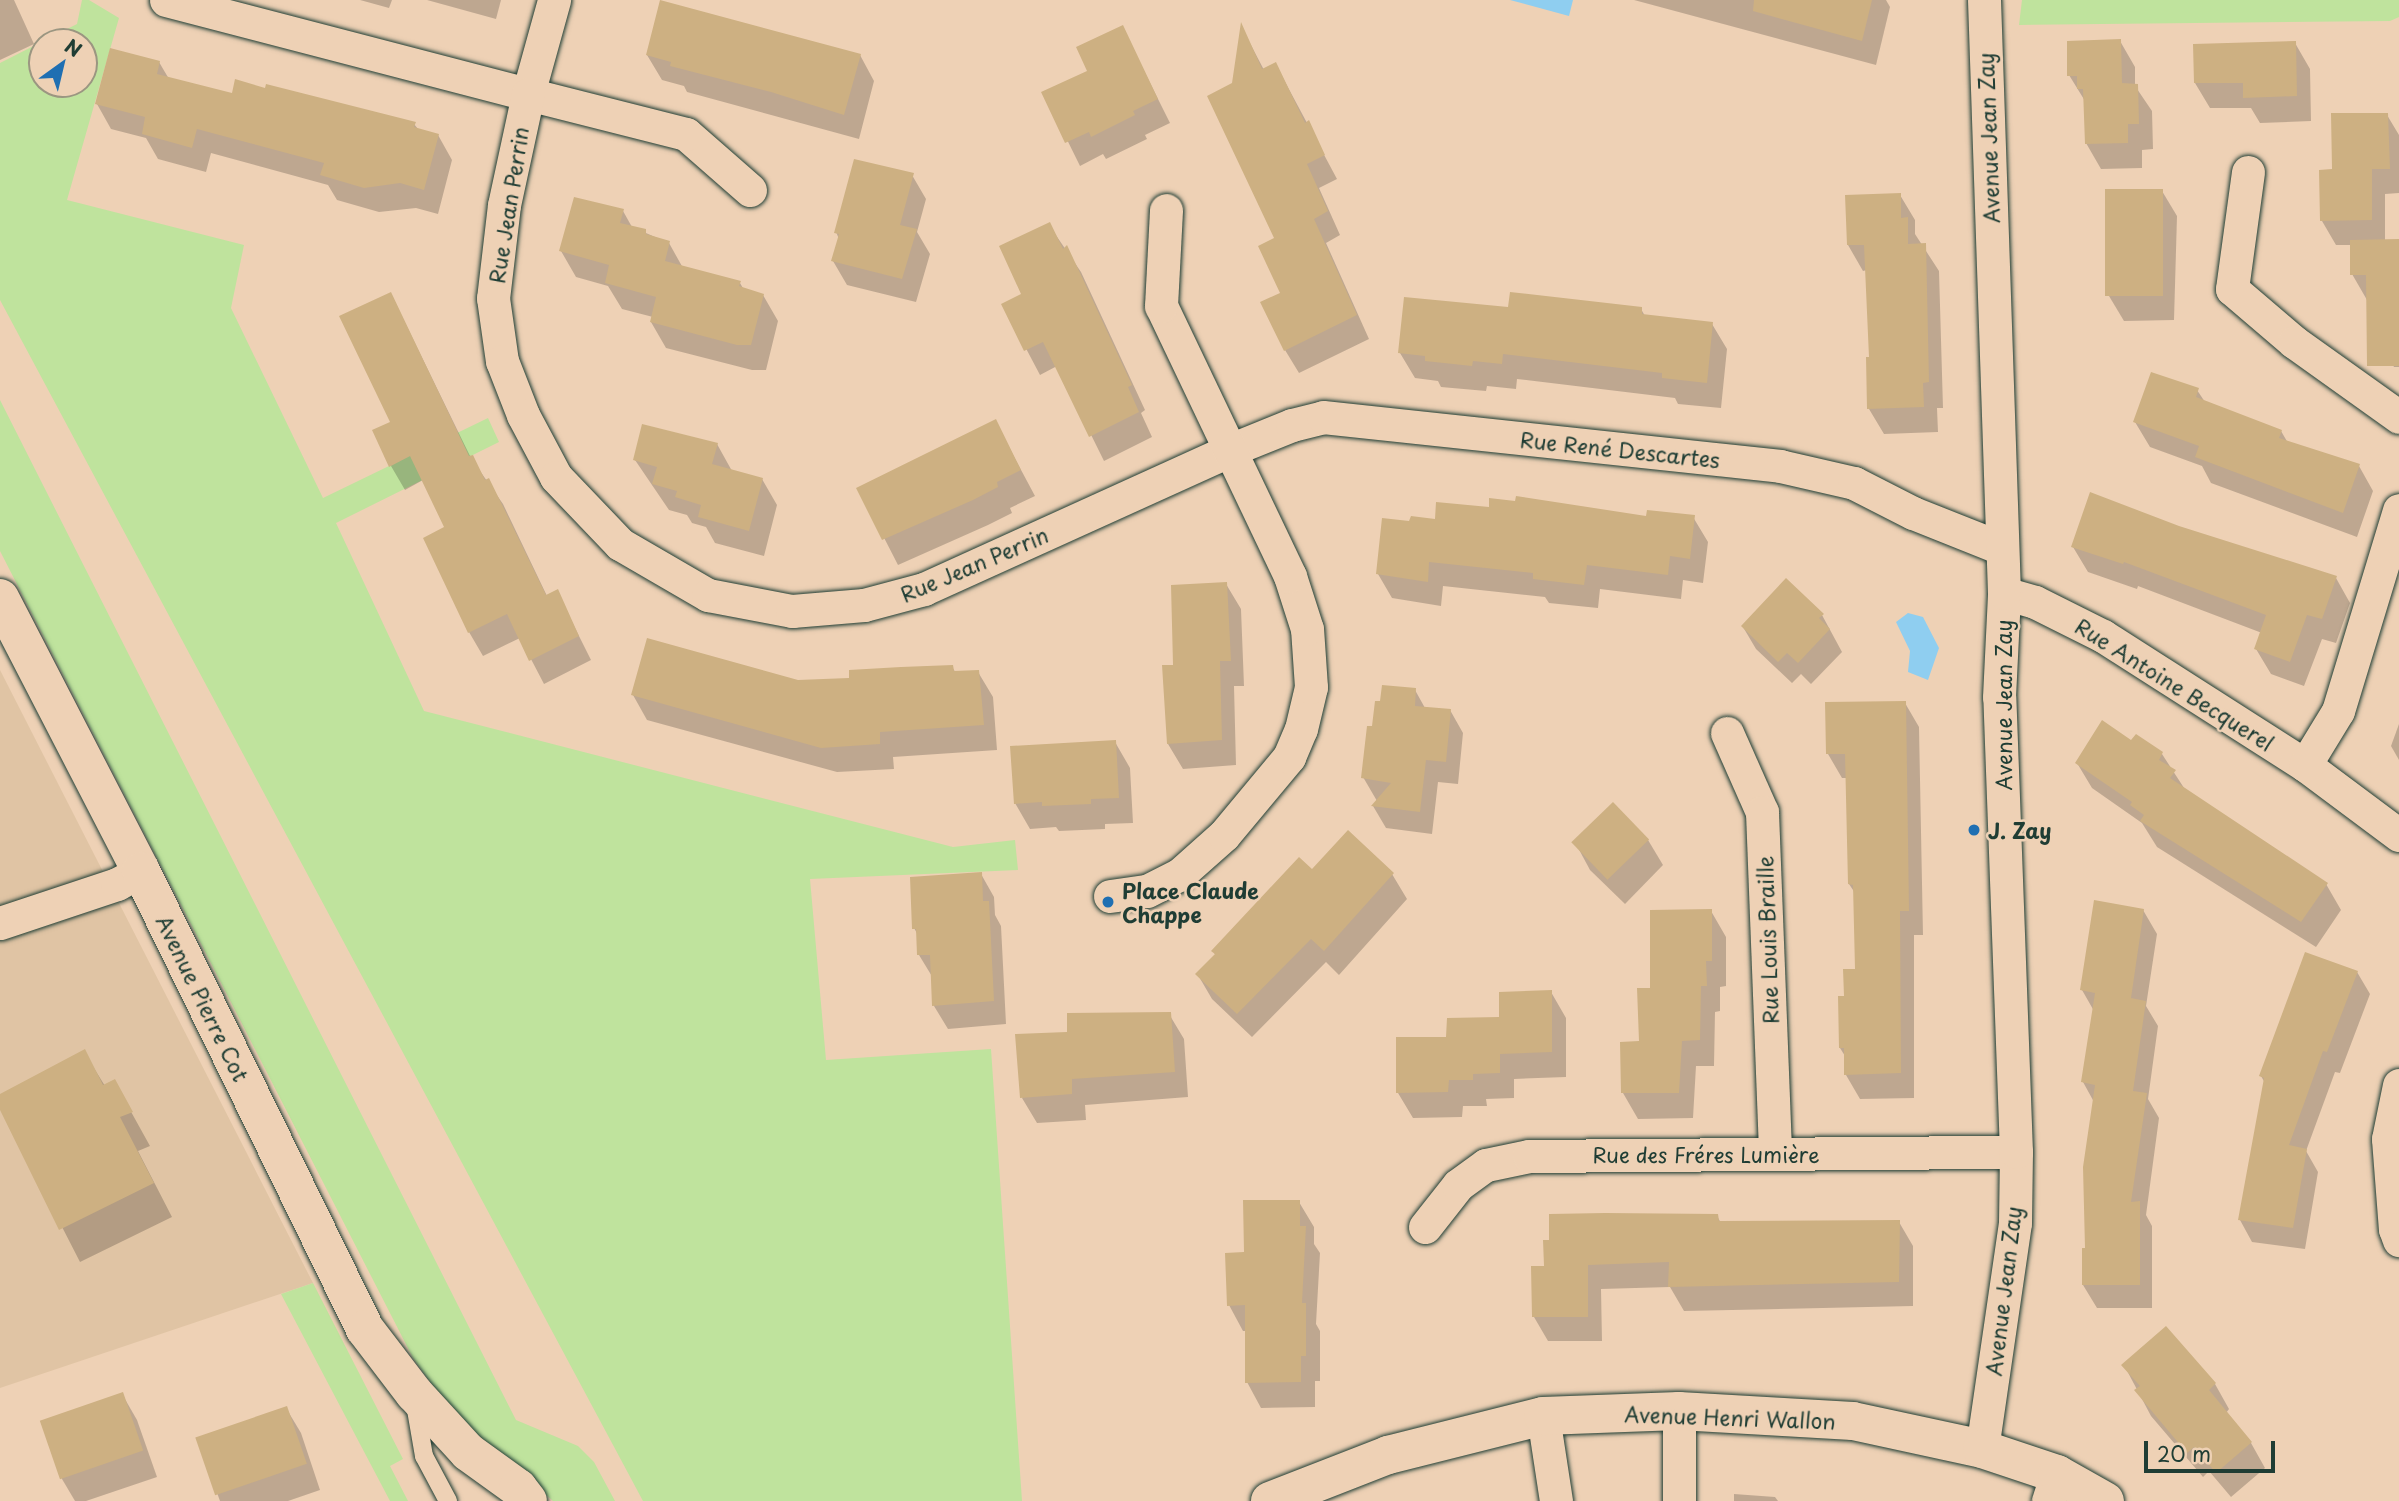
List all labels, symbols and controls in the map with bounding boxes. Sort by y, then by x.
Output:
north arrow [28,28,98,98]
text: N [60,31,88,63]
street label: Avenue Jean Zay [1972,52,2004,224]
street label: Rue Jean Perrin [483,123,533,287]
street label: Rue René Descartes [1518,426,1722,472]
street label: Rue Jean Perrin [895,521,1053,607]
street label: Rue Antoine Becquerel [2071,612,2279,756]
street label: Avenue Jean Zay [1990,619,2016,791]
place label: J. Zay [1988,817,2052,843]
marker: J. Zay [1966,822,1982,838]
street label: Rue Louis Braille [1751,855,1783,1025]
place label: Place Claude Chappe [1122,877,1259,927]
marker: Place Claude Chappe [1100,894,1116,910]
street label: Avenue Pierre Cot [152,911,254,1085]
street label: Rue des Fréres Lumière [1589,1141,1823,1167]
street label: Avenue Jean Zay [1980,1204,2026,1378]
street label: Avenue Henri Wallon [1624,1401,1836,1433]
scale bar [2147,1428,2278,1472]
text: 20 m [2157,1437,2211,1469]

